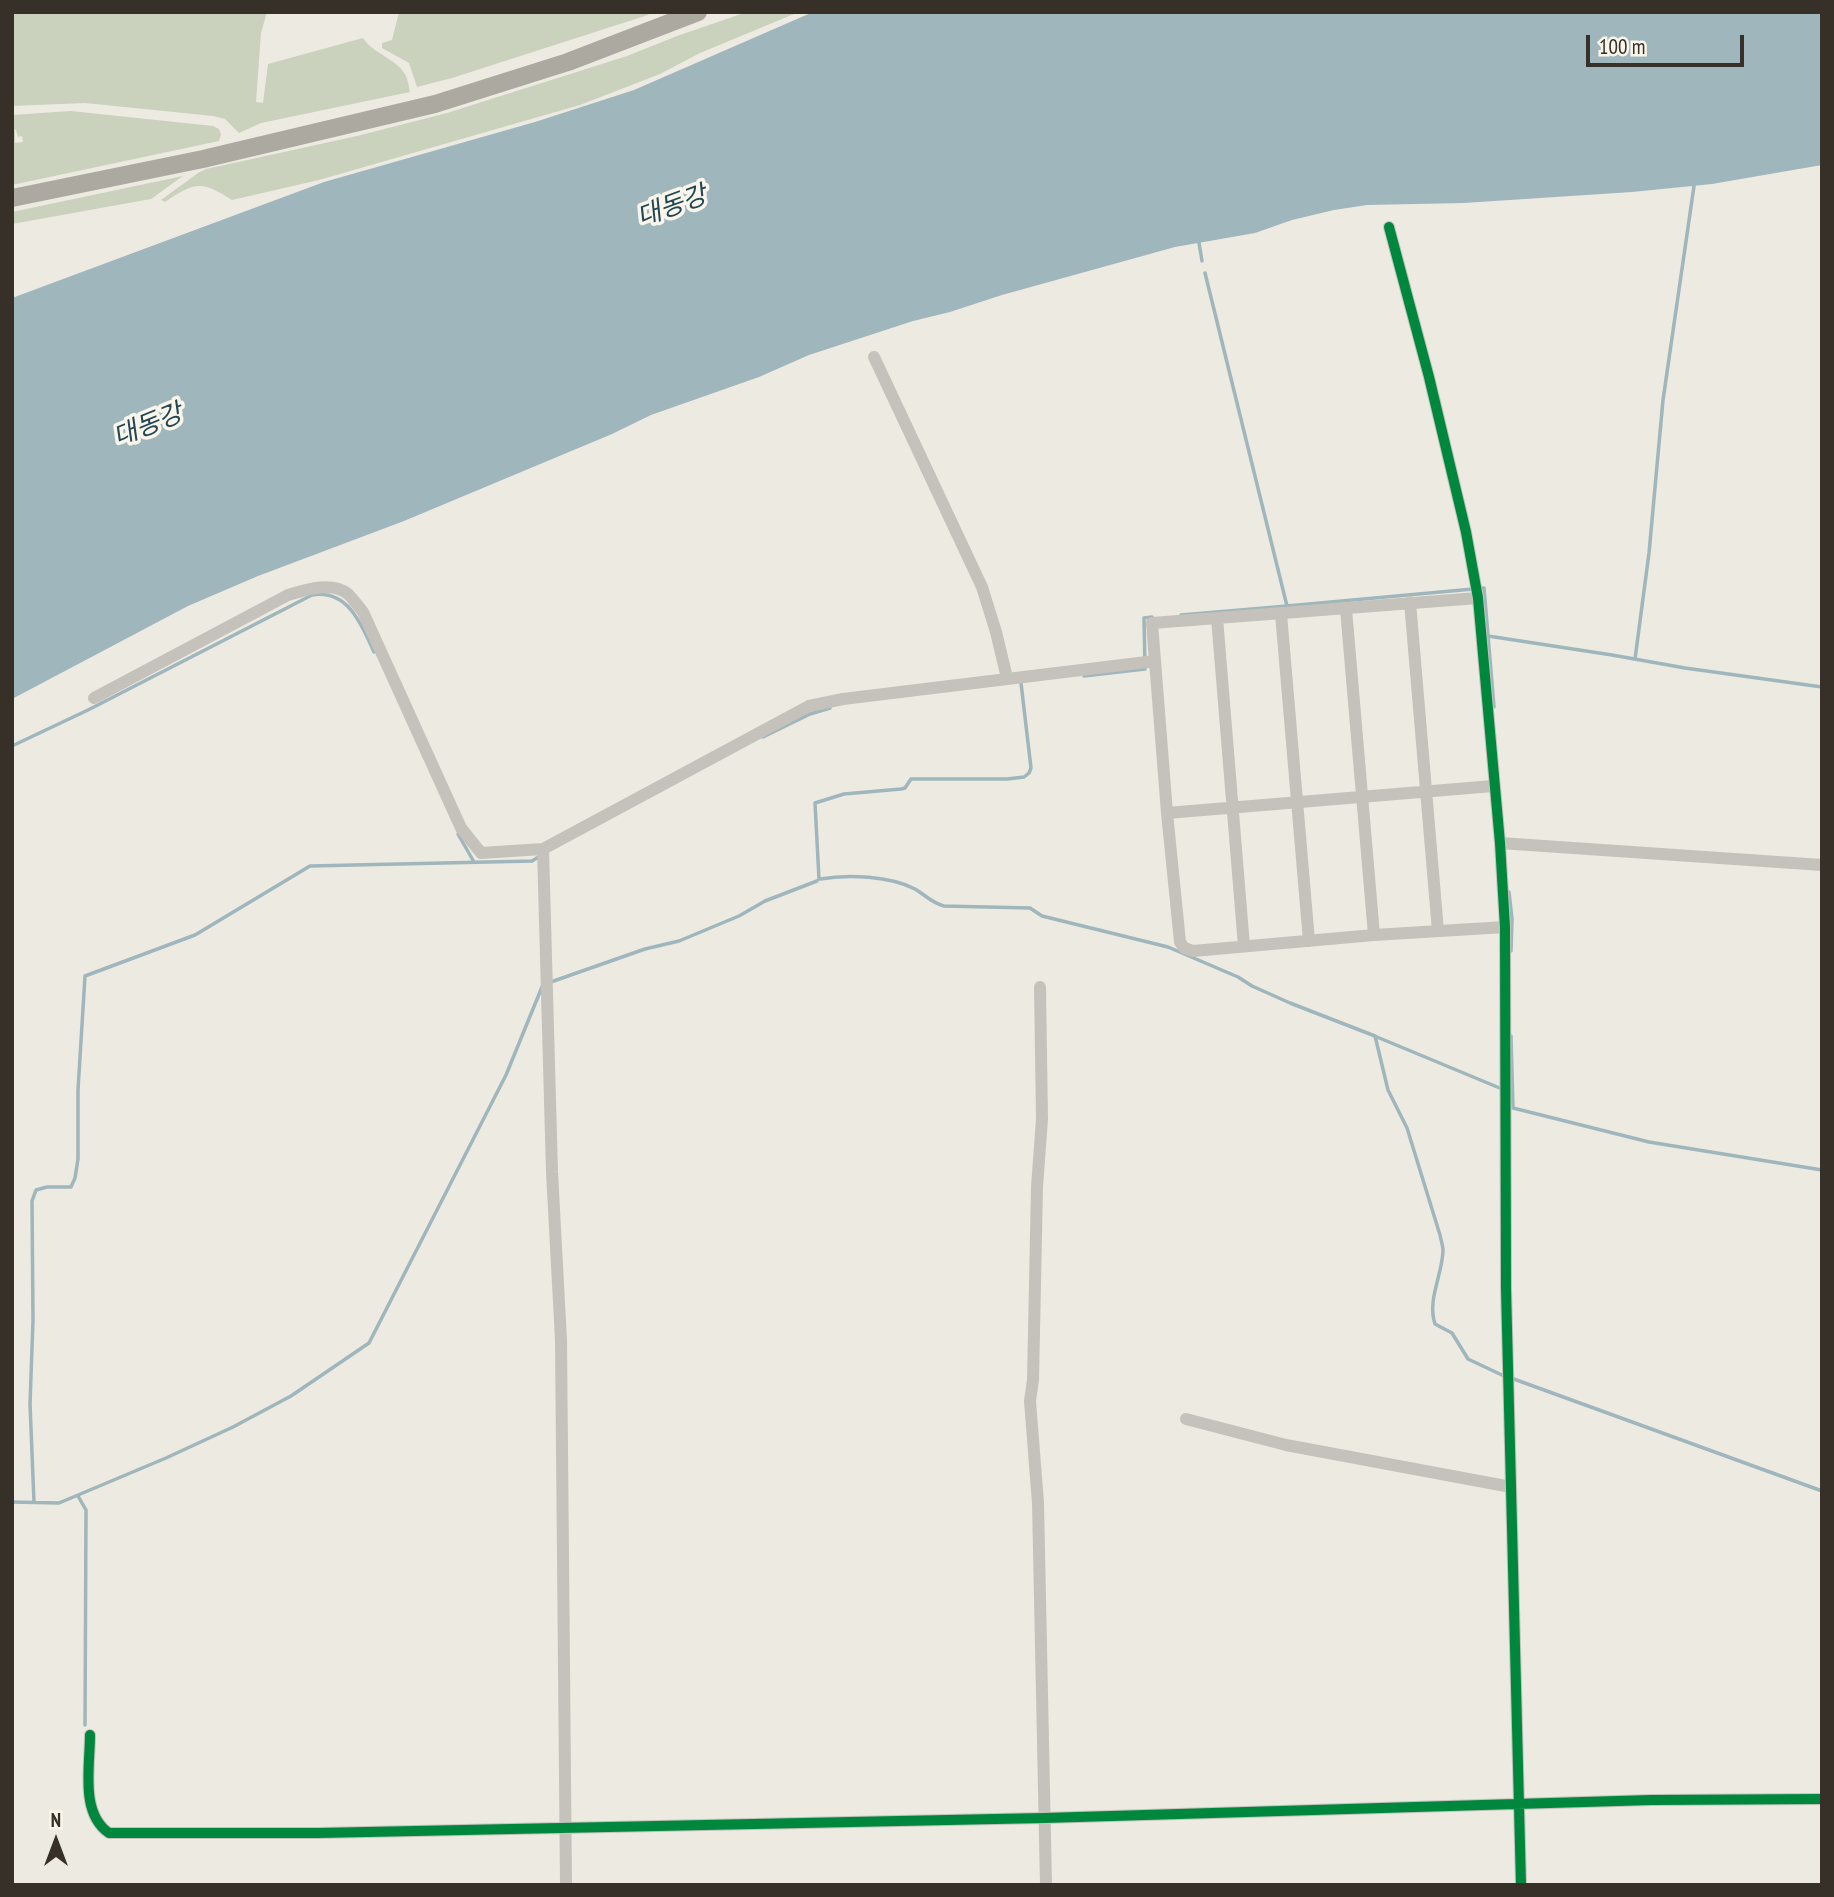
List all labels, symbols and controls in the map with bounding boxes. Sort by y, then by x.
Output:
scale bar [1589,21,1746,65]
text: 100 m [1599,33,1645,60]
water label: 대동강 [633,180,711,234]
water label: 대동강 [109,398,187,454]
north arrow [21,1806,91,1876]
text: N [51,1808,61,1832]

